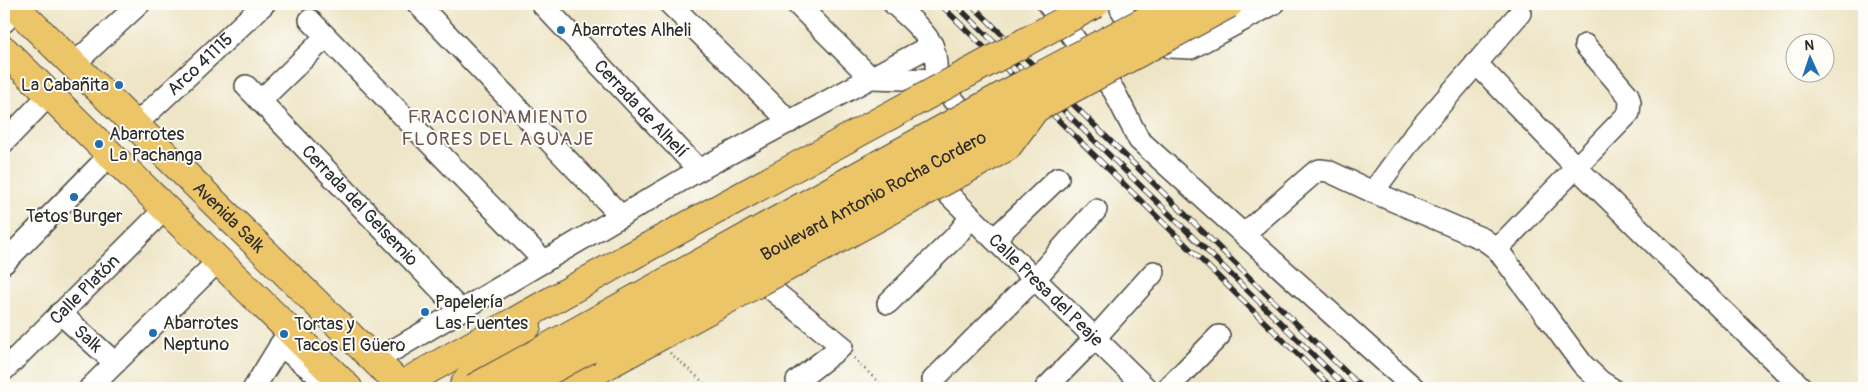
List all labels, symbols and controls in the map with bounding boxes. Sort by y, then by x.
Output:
place label: Abarrotes Alheli [571,19,691,42]
marker: Abarrotes Alheli [555,24,567,36]
street label: Arco 41115 [162,28,238,101]
north arrow [1786,32,1836,82]
text: N [1804,37,1815,54]
street label: Cerrada de Alhelí [589,55,693,163]
place label: La Cabañita [21,74,109,97]
marker: La Cabañita [113,79,125,91]
district label: FRACCIONAMIENTO FLORES DEL AGUAJE [402,105,594,151]
place label: Abarrotes La Pachanga [109,123,202,167]
street label: Boulevard Antonio Rocha Cordero [757,125,991,266]
marker: Abarrotes La Pachanga [93,138,105,150]
street label: Cerrada del Gelsemio [297,140,423,271]
street label: Avenida Salk [188,176,270,258]
marker: Tetos Burger [68,191,80,203]
place label: Tetos Burger [26,205,123,228]
street label: Calle Presa del Peaje [984,229,1108,351]
street label: Calle Platón [45,249,125,329]
place label: Papelería Las Fuentes [435,291,528,335]
marker: Papelería Las Fuentes [419,306,431,318]
place label: Abarrotes Neptuno [163,312,238,356]
place label: Tortas y Tacos El Güero [294,313,406,357]
street label: Salk [69,320,108,358]
marker: Abarrotes Neptuno [147,327,159,339]
marker: Tortas y Tacos El Güero [278,328,290,340]

